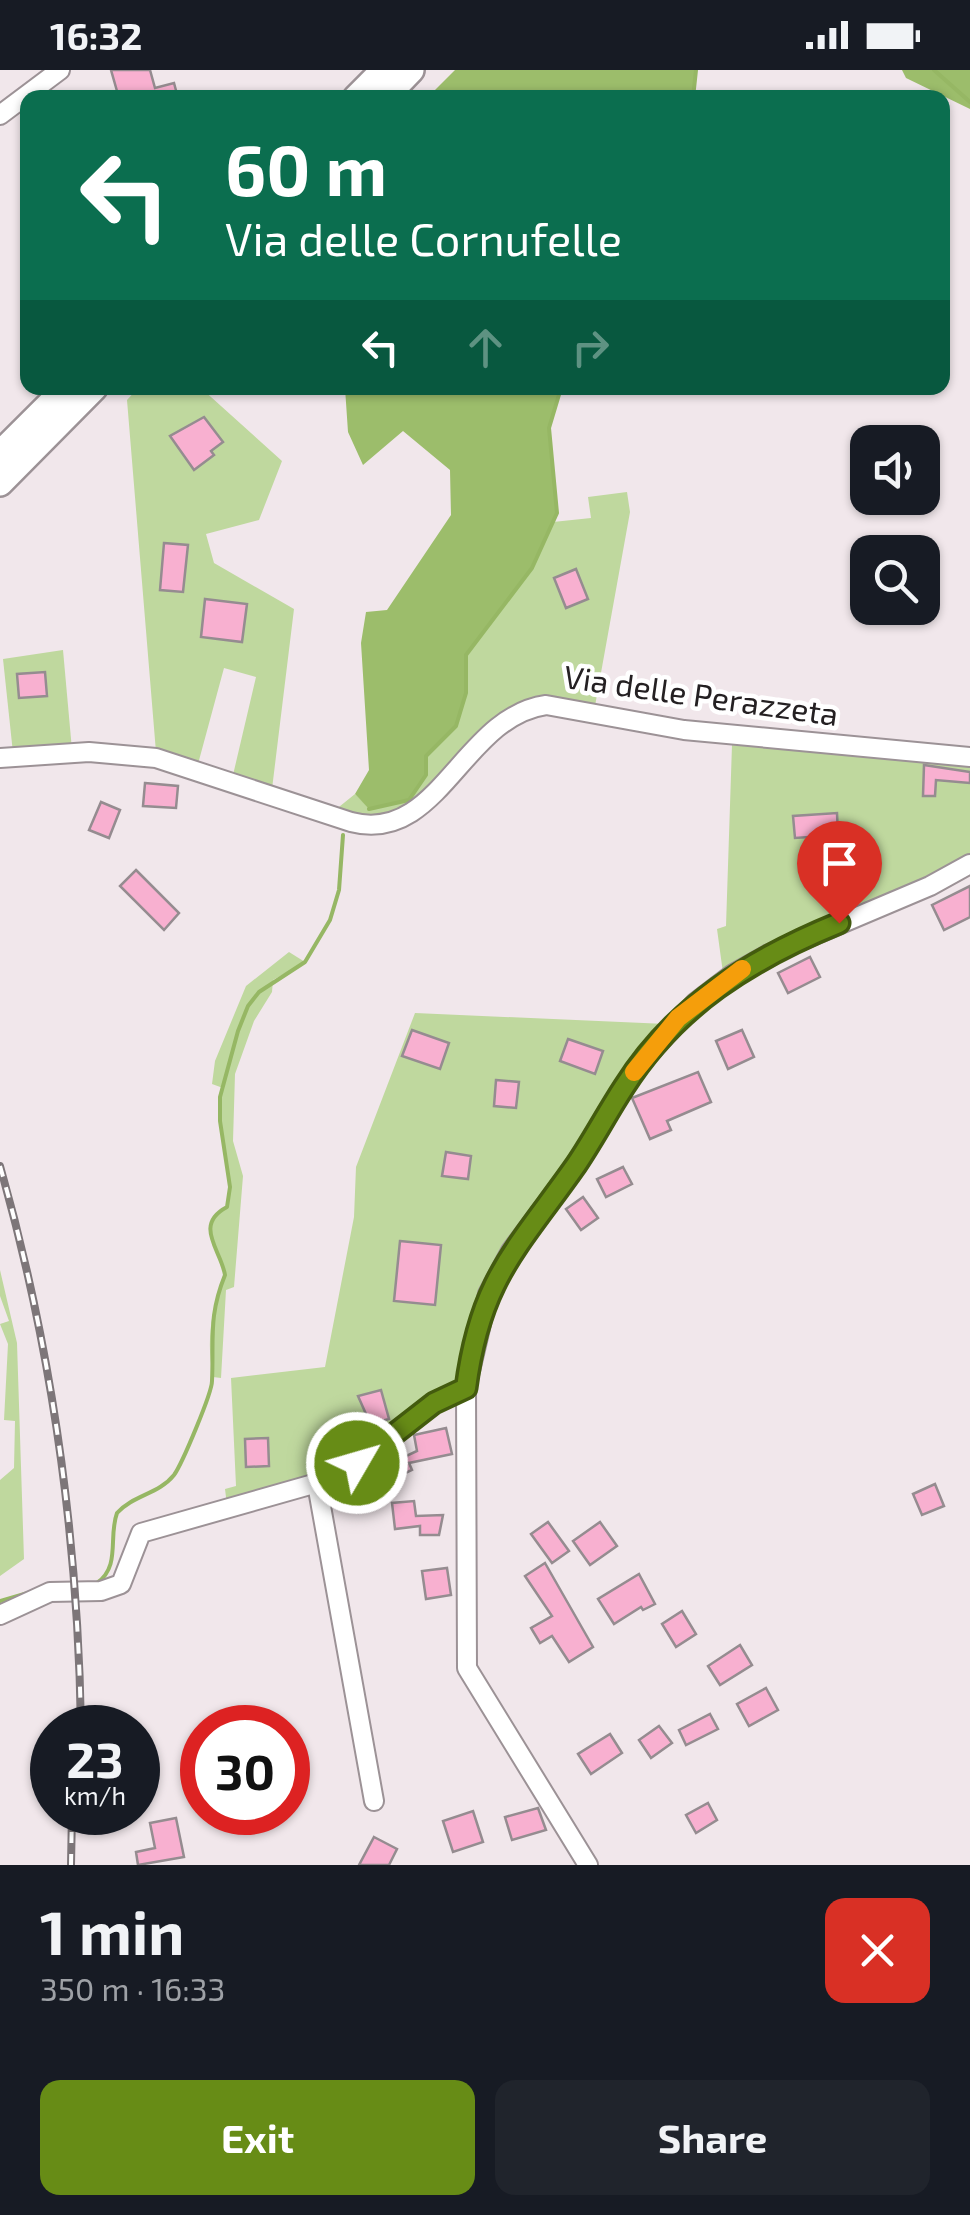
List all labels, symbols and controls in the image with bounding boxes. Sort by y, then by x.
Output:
text: 16:32 [50,12,142,58]
text: 60 m [225,126,387,210]
icon: left [60,130,190,260]
text: Via delle Cornufelle [225,211,622,265]
icon: left [353,320,408,375]
icon: ahead [458,320,513,375]
icon: right [563,320,618,375]
map controls [850,425,940,625]
button: sound [850,425,940,515]
button: search [850,535,940,625]
street label: Via delle Perazzeta [562,656,841,732]
pin [797,821,882,924]
icon: arrive [812,836,867,891]
position arrow [305,1411,409,1515]
speed limit sign: 30 [180,1705,310,1835]
text: 23 [66,1728,124,1788]
text: km/h [64,1780,126,1810]
text: 1 min [40,1895,184,1967]
button: close [825,1898,930,2003]
text: 350 m · 16:33 [40,1969,225,2007]
button: Exit [40,2080,475,2195]
button: Share [495,2080,930,2195]

